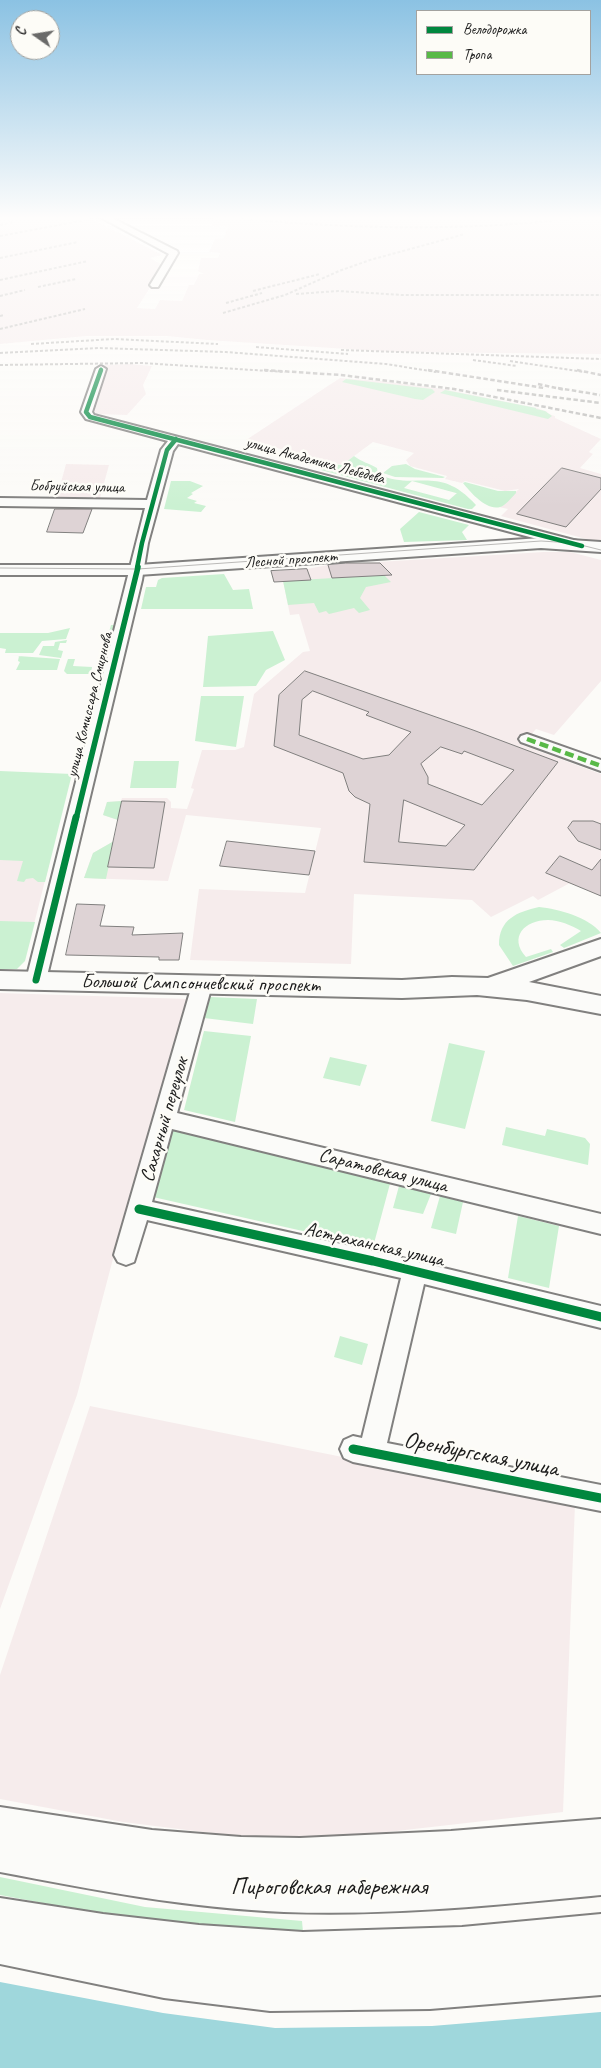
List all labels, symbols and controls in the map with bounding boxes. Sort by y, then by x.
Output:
north arrow [10,10,60,60]
legend [416,10,591,75]
text: Велодорожка [463,20,526,39]
text: С [12,26,30,37]
text: Тропа [463,45,491,64]
street label: улица Академика Лебедева [243,433,387,489]
street label: Бобруйская улица [29,477,125,497]
street label: Лесной проспект [244,547,338,573]
street label: улица Комиссара Смирнова [63,630,117,780]
street label: Большой Сампсониевский проспект [81,970,321,998]
street label: Сахарный переулок [136,1055,194,1185]
street label: Саратовская улица [316,1143,450,1199]
street label: Астраханская улица [302,1217,446,1273]
street label: Оренбургская улица [401,1426,561,1484]
street label: Пироговская набережная [231,1874,427,1902]

